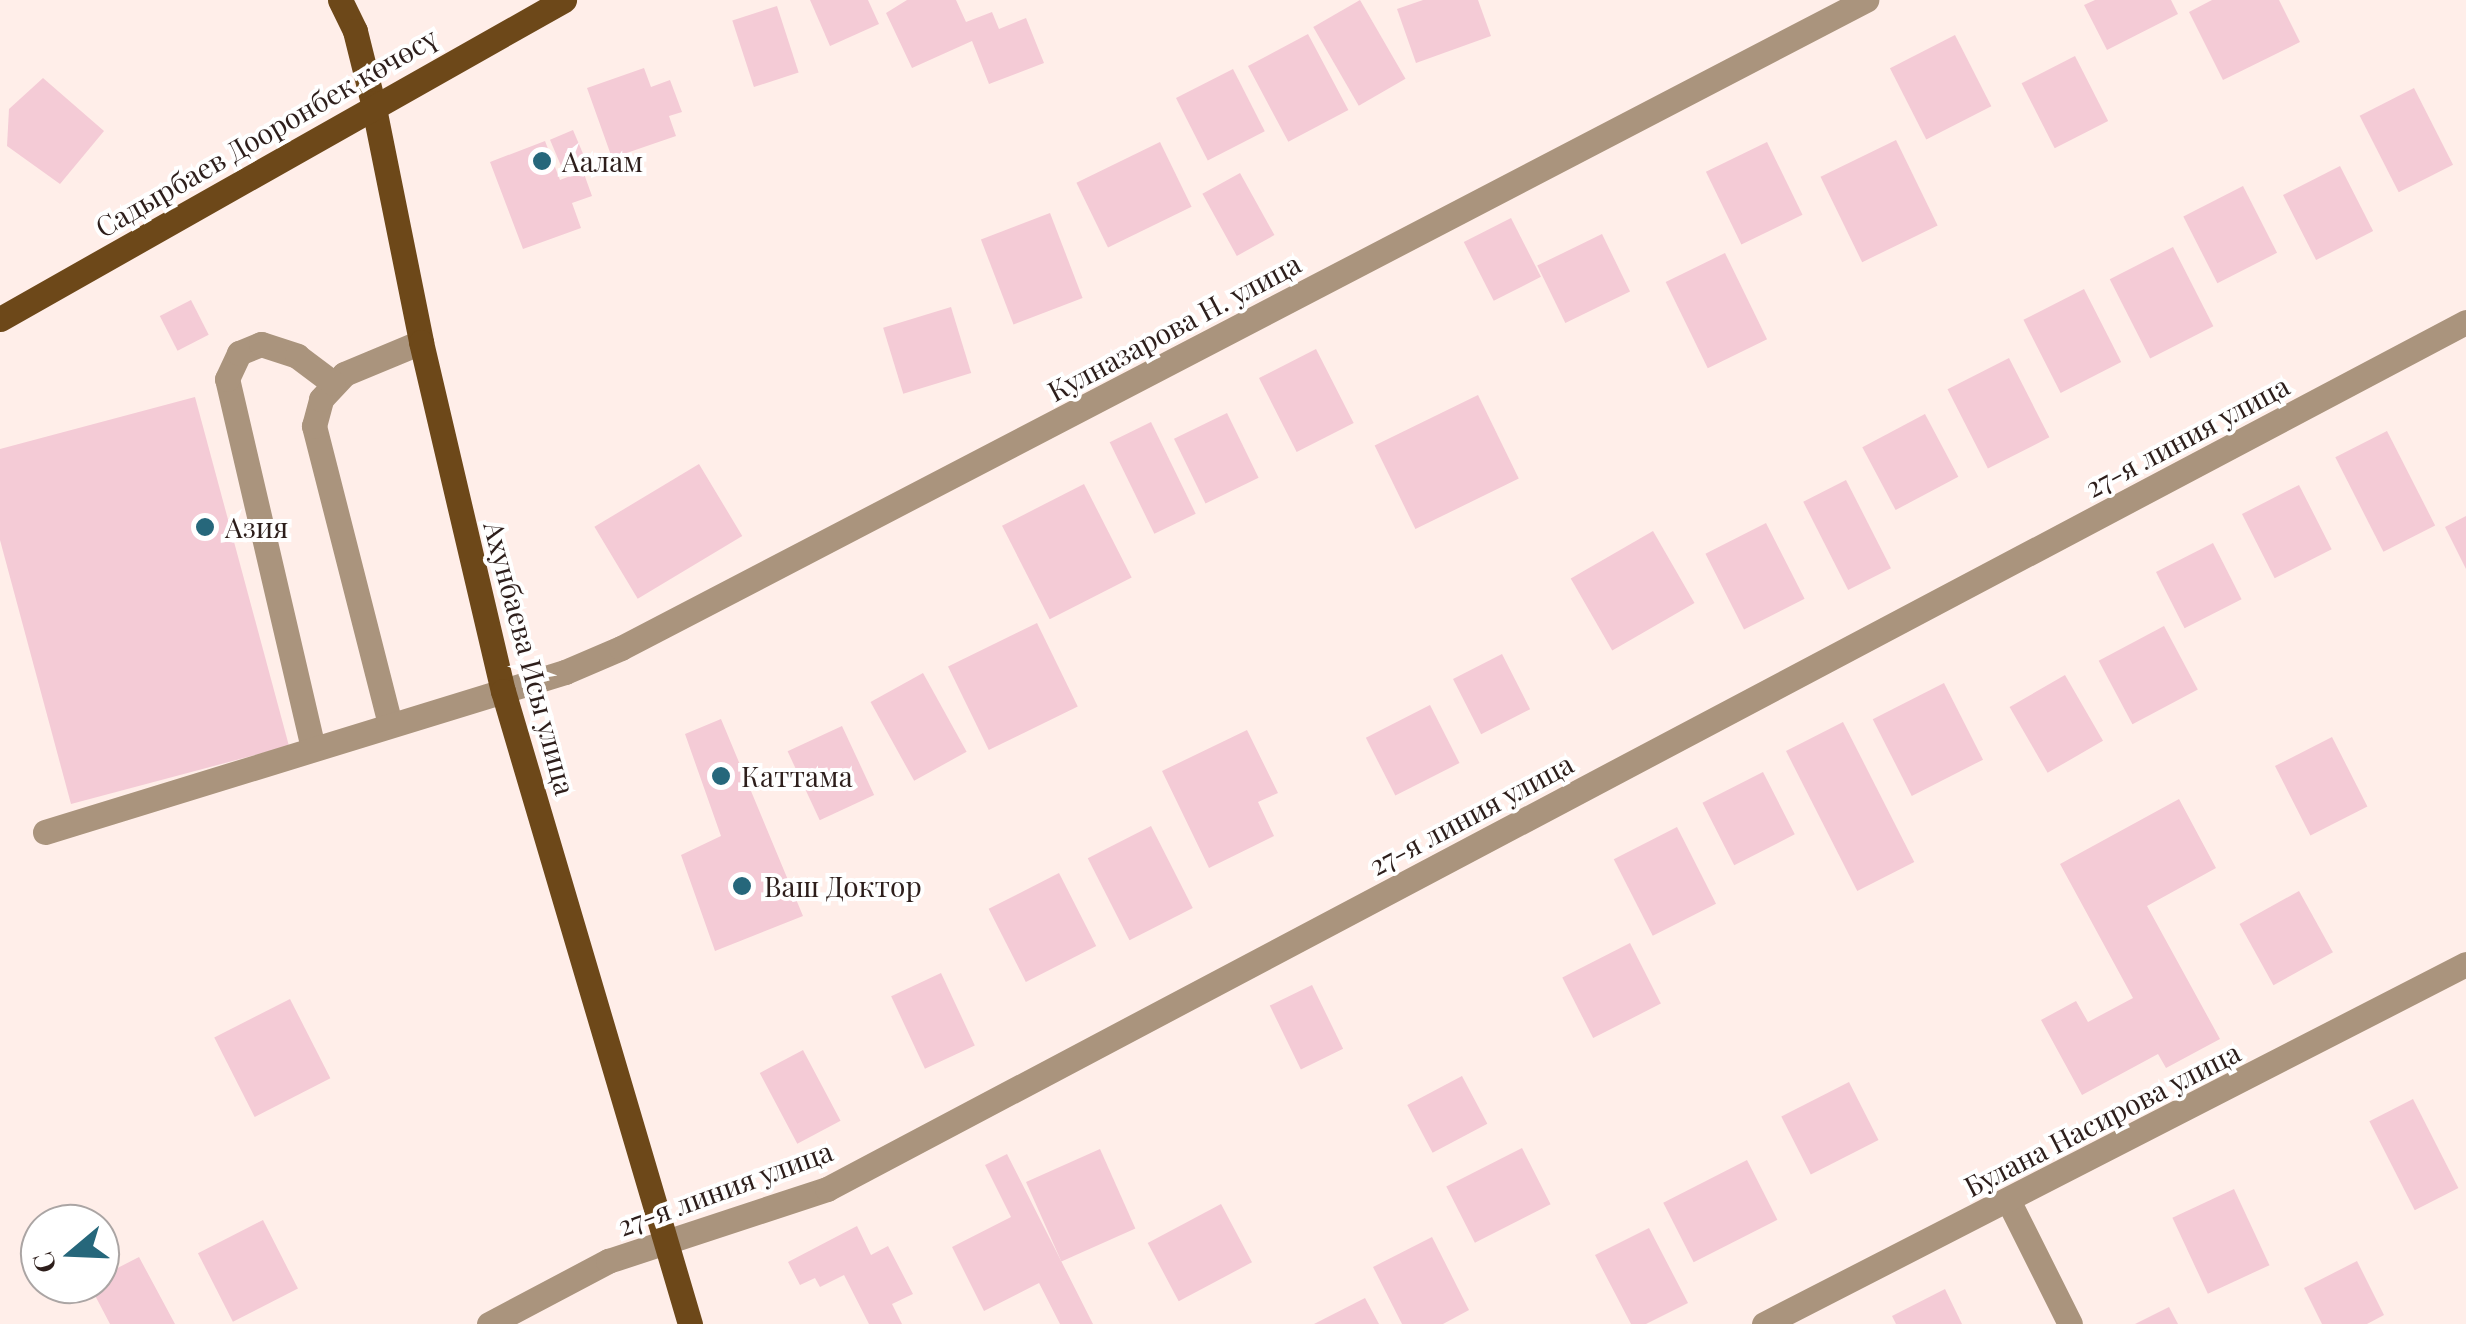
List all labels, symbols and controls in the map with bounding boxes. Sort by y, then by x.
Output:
street label: Садырбаев Дооронбек көчөсү [89,20,443,244]
place label: Аалам [562,144,643,178]
marker: Аалам [531,150,553,172]
street label: Кулназарова Н. улица [1042,246,1306,408]
street label: 27-я линия улица [2079,368,2295,504]
place label: Азия [225,510,288,544]
marker: Азия [194,516,216,538]
street label: Ахунбаева Исы улица [477,518,583,798]
street label: 27-я линия улица [1363,746,1579,882]
place label: Каттама [741,759,853,793]
marker: Каттама [710,765,732,787]
place label: Ваш Доктор [764,869,922,903]
marker: Ваш Доктор [729,873,755,899]
street label: Булана Насирова улица [1959,1035,2245,1203]
street label: 27-я линия улица [613,1134,837,1242]
north arrow [20,1204,120,1304]
text: С [22,1248,64,1279]

